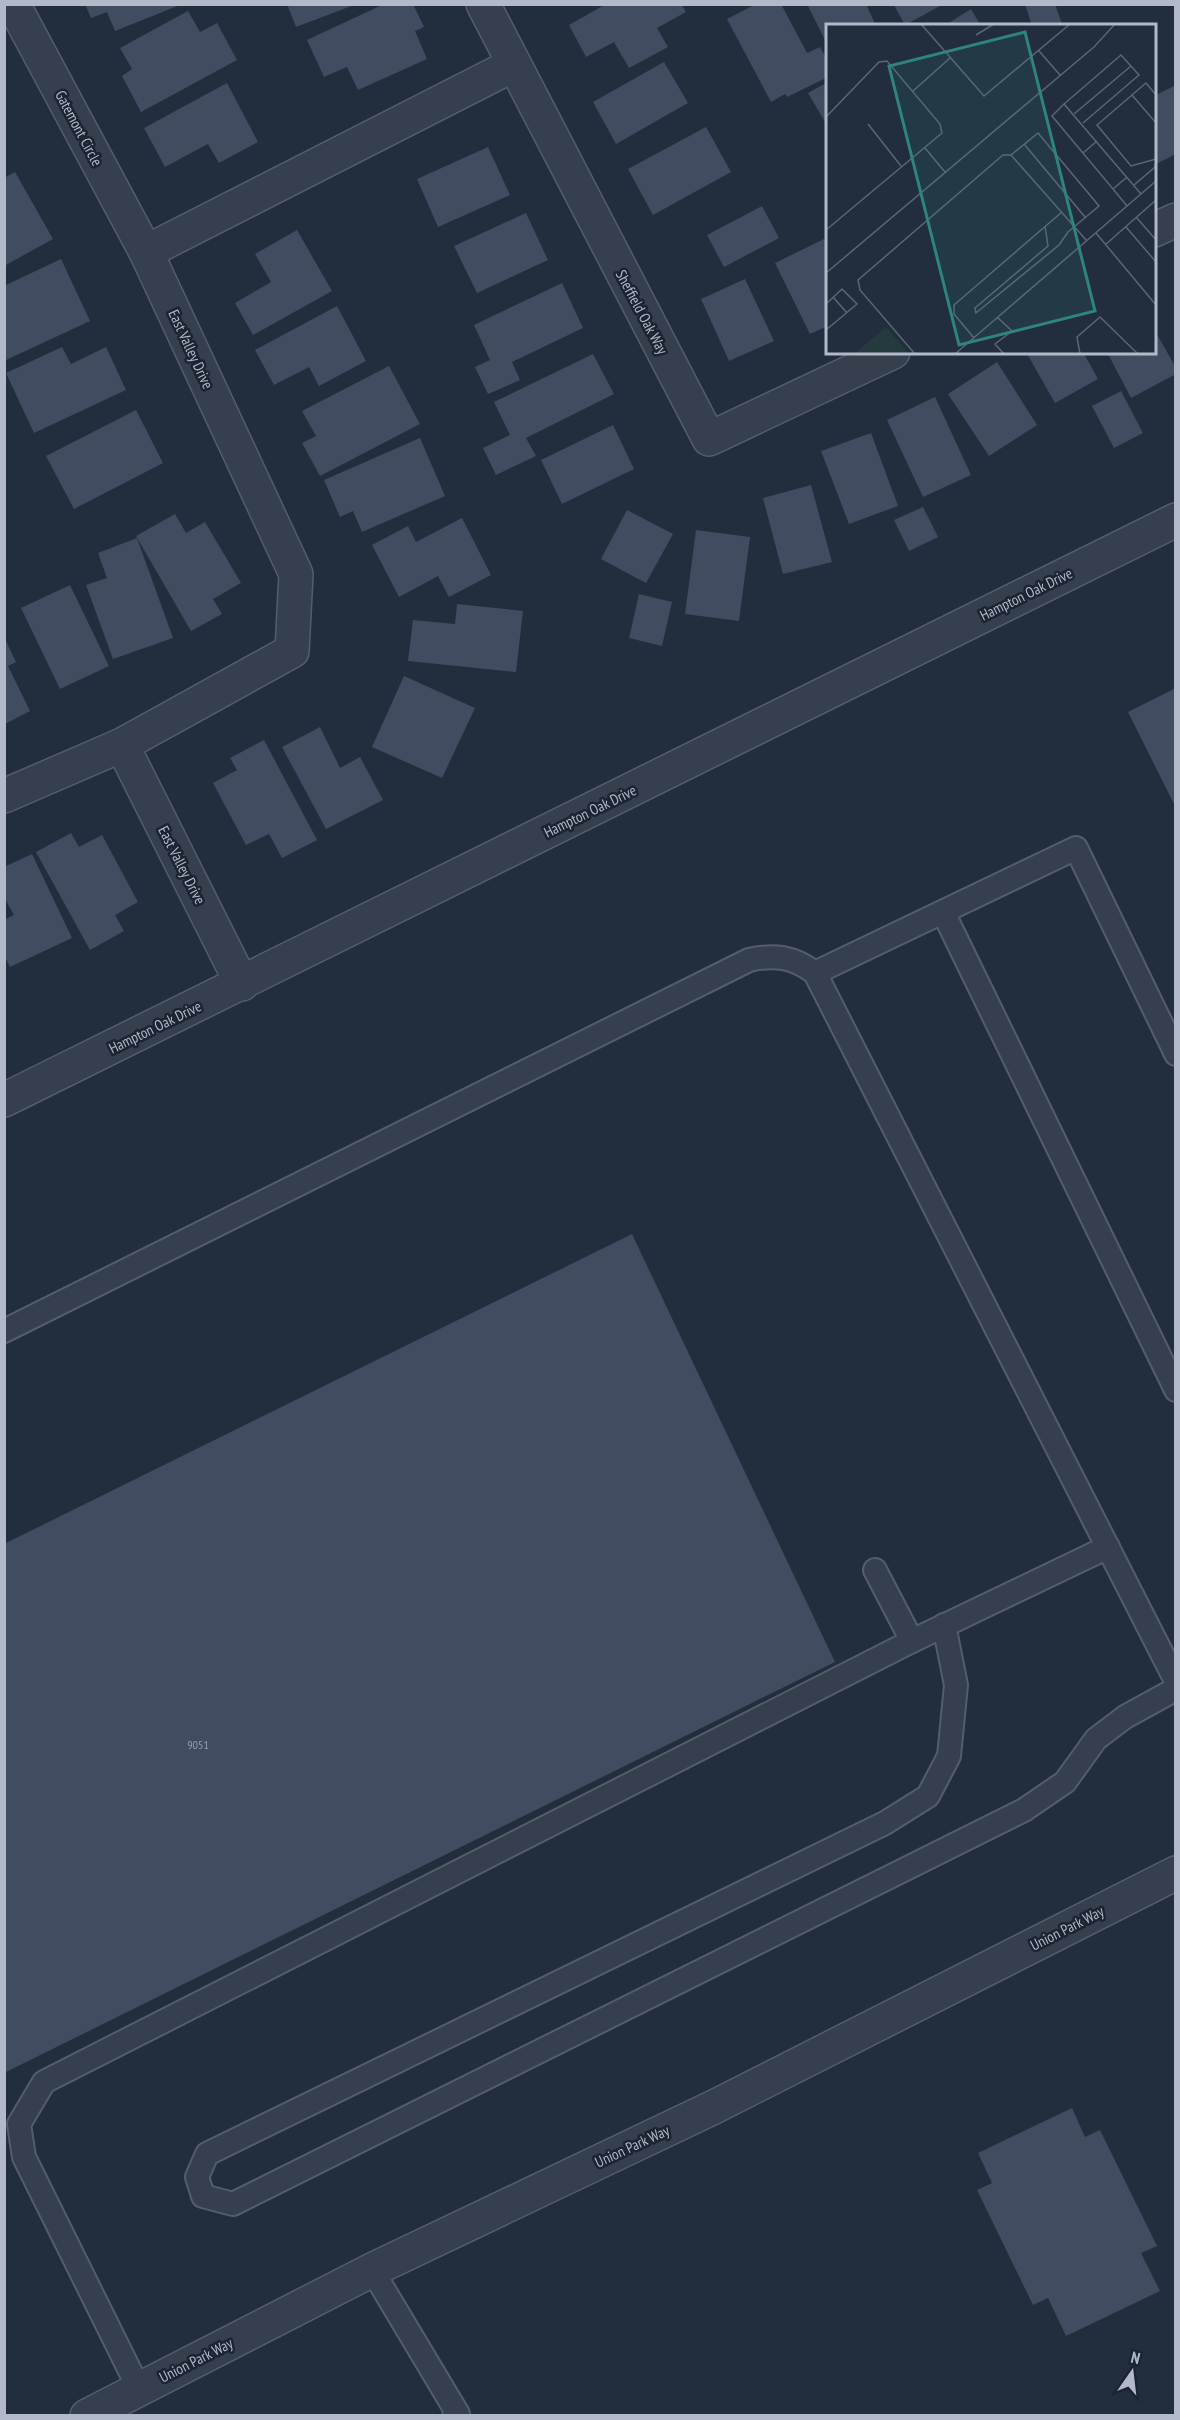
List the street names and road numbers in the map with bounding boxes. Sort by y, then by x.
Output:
street label: Gatemont Circle [51,87,107,169]
street label: Sheffield Oak Way [612,267,672,358]
street label: East Valley Drive [164,306,218,392]
street label: Hampton Oak Drive [977,563,1075,625]
street label: Hampton Oak Drive [541,780,639,842]
street label: East Valley Drive [154,823,210,907]
street label: Hampton Oak Drive [106,996,204,1058]
street label: Union Park Way [1027,1901,1107,1955]
street label: Union Park Way [592,2120,673,2172]
street label: Union Park Way [156,2333,236,2387]

